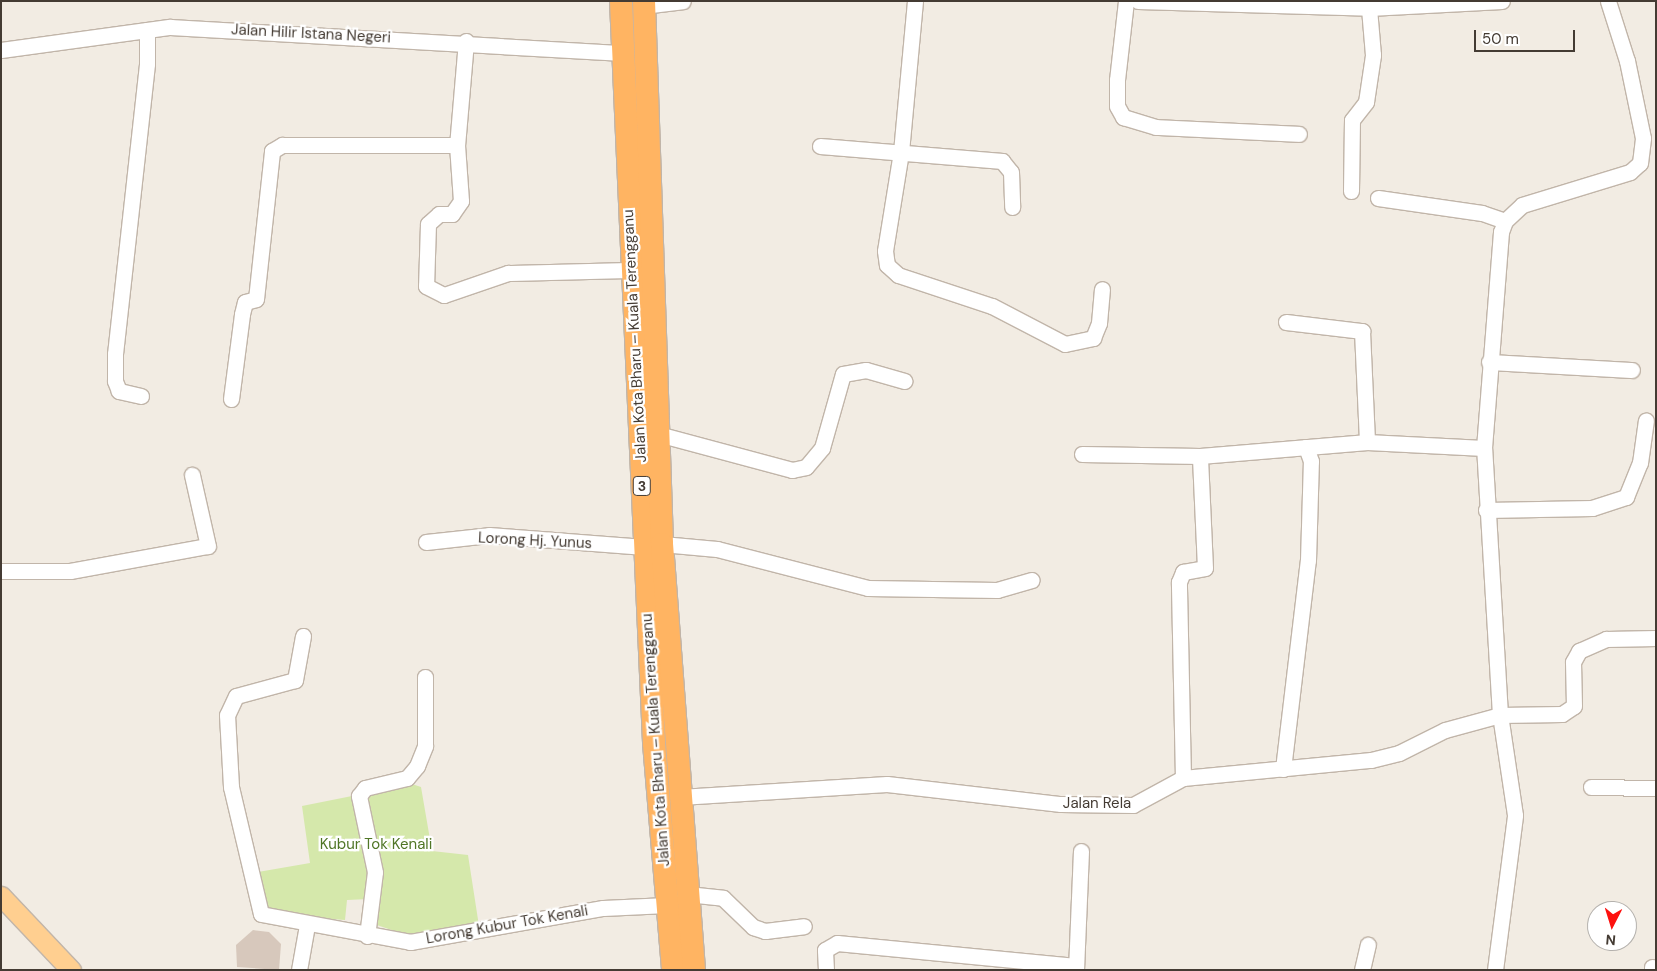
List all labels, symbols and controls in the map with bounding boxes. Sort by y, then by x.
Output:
scale bar [1477,20,1578,52]
street label: Jalan Hilir Istana Negeri [231,21,391,47]
text: 50 m [1482,29,1519,49]
street label: Jalan Kota Bharu – Kuala Terengganu [619,209,651,463]
road number: 3 [632,474,652,498]
street label: Lorong Hj. Yunus [478,529,592,553]
street label: Jalan Kota Bharu – Kuala Terengganu [638,613,674,867]
street label: Jalan Rela [1063,795,1131,813]
park label: Kubur Tok Kenali [320,836,432,854]
north arrow [1587,901,1637,951]
street label: Lorong Kubur Tok Kenali [425,902,589,948]
text: N [1605,931,1617,949]

